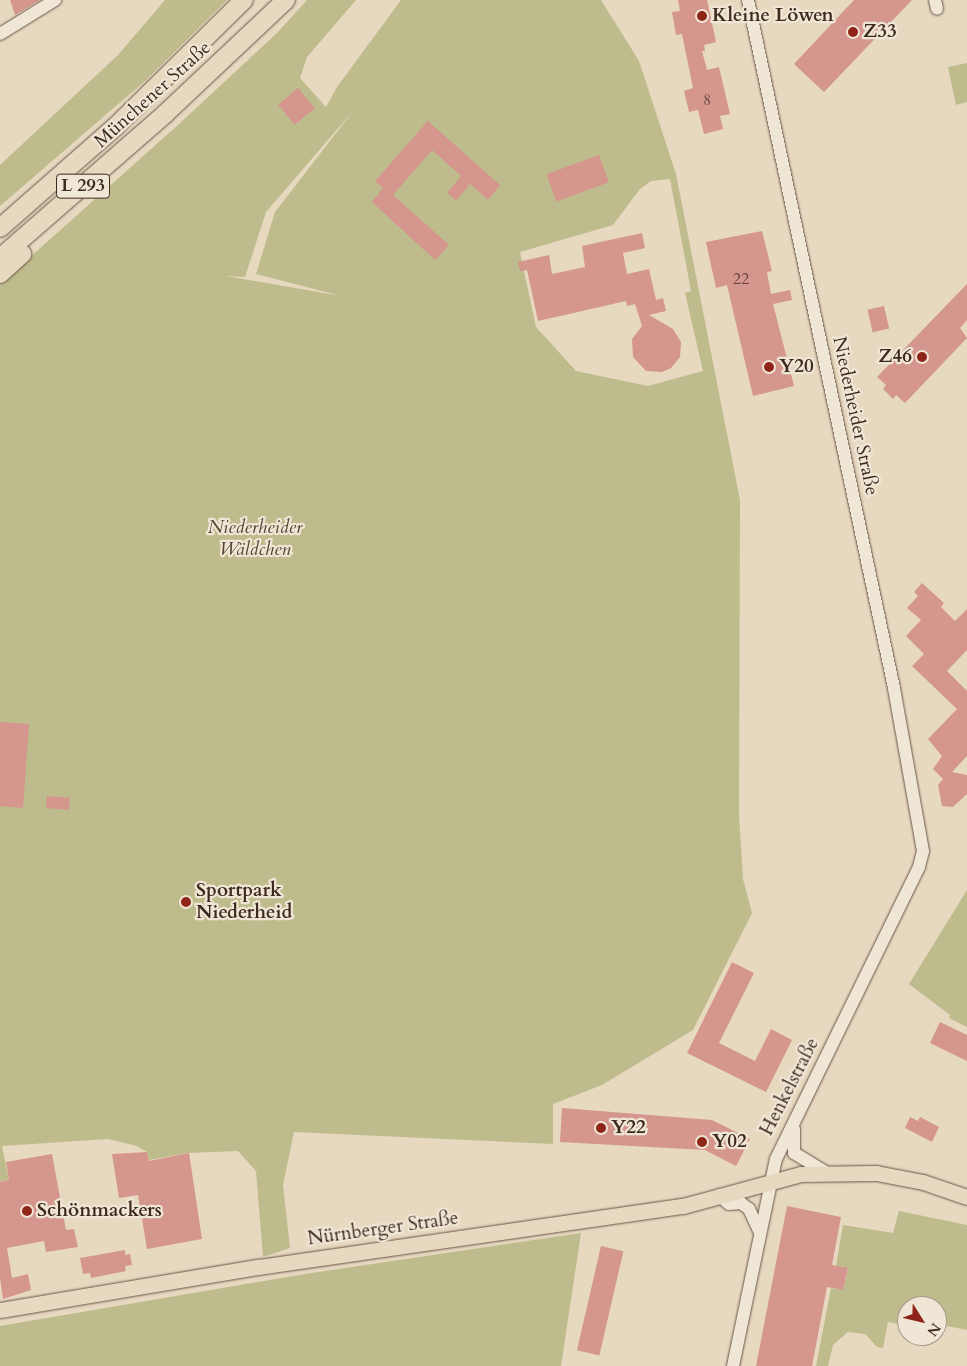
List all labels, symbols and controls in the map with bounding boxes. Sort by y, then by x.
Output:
place label: Kleine Löwen [712,5,834,27]
marker: Kleine Löwen [696,10,708,22]
place label: Z33 [863,21,897,43]
marker: Z33 [847,26,859,38]
street label: Münchener Straße [90,37,216,153]
house number: 8 [703,90,711,110]
road number: L 293 [56,170,110,202]
house number: 22 [733,269,749,289]
street label: Niederheider Straße [827,335,883,497]
place label: Z46 [878,346,912,368]
marker: Z46 [916,351,928,363]
place label: Y20 [779,356,814,378]
marker: Y20 [763,361,775,373]
park label: Niederheider Wäldchen [208,517,302,561]
place label: Sportpark Niederheid [196,880,292,924]
marker: Sportpark Niederheid [180,896,192,908]
street label: Henkelstraße [756,1034,824,1140]
place label: Y22 [611,1117,646,1139]
marker: Y22 [595,1122,607,1134]
place label: Y02 [712,1131,747,1153]
marker: Y02 [696,1136,708,1148]
place label: Schönmackers [37,1200,162,1222]
marker: Schönmackers [21,1205,33,1217]
street label: Nürnberger Straße [306,1207,460,1251]
north arrow [897,1296,947,1346]
text: N [922,1319,945,1340]

